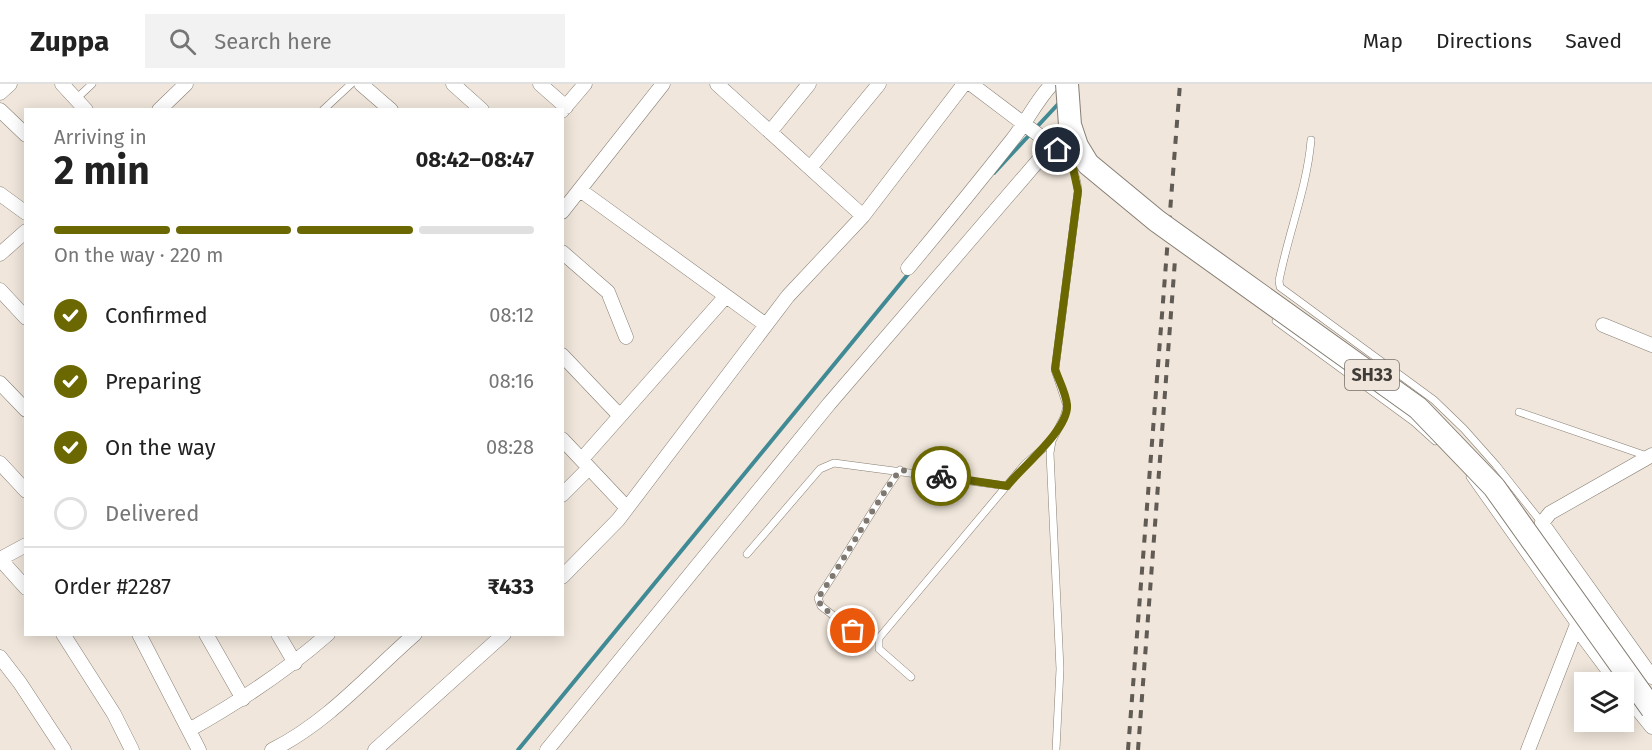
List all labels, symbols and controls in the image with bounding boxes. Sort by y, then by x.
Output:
search box [145,14,565,68]
text: Zuppa [30,25,109,58]
icon: search [166,25,199,58]
text: Search here [214,28,332,55]
text: Map [1363,28,1403,54]
text: Directions [1436,28,1532,54]
text: Saved [1565,28,1622,54]
pin [1032,124,1083,175]
text: Arriving in [54,125,147,149]
icon: home [1041,133,1074,166]
text: 08:42–08:47 [415,146,534,173]
text: 2 min [54,148,150,194]
text: On the way · 220 m [54,243,223,267]
icon: check [54,299,87,332]
text: Confirmed [105,302,208,329]
text: 08:12 [489,303,534,327]
road number: SH33 [1345,360,1399,390]
icon: check [54,365,87,398]
text: Preparing [105,368,201,395]
text: 08:16 [489,369,534,393]
icon: check [54,431,87,464]
text: On the way [105,434,216,461]
text: 08:28 [486,435,534,459]
courier [911,446,971,506]
icon: bike [925,460,958,493]
text: Delivered [105,500,200,527]
text: Order #2287 [54,573,171,600]
text: ₹433 [488,573,534,600]
pin [827,605,878,656]
icon: bag [836,614,869,647]
map controls [1574,672,1634,732]
button: layers [1574,672,1634,732]

